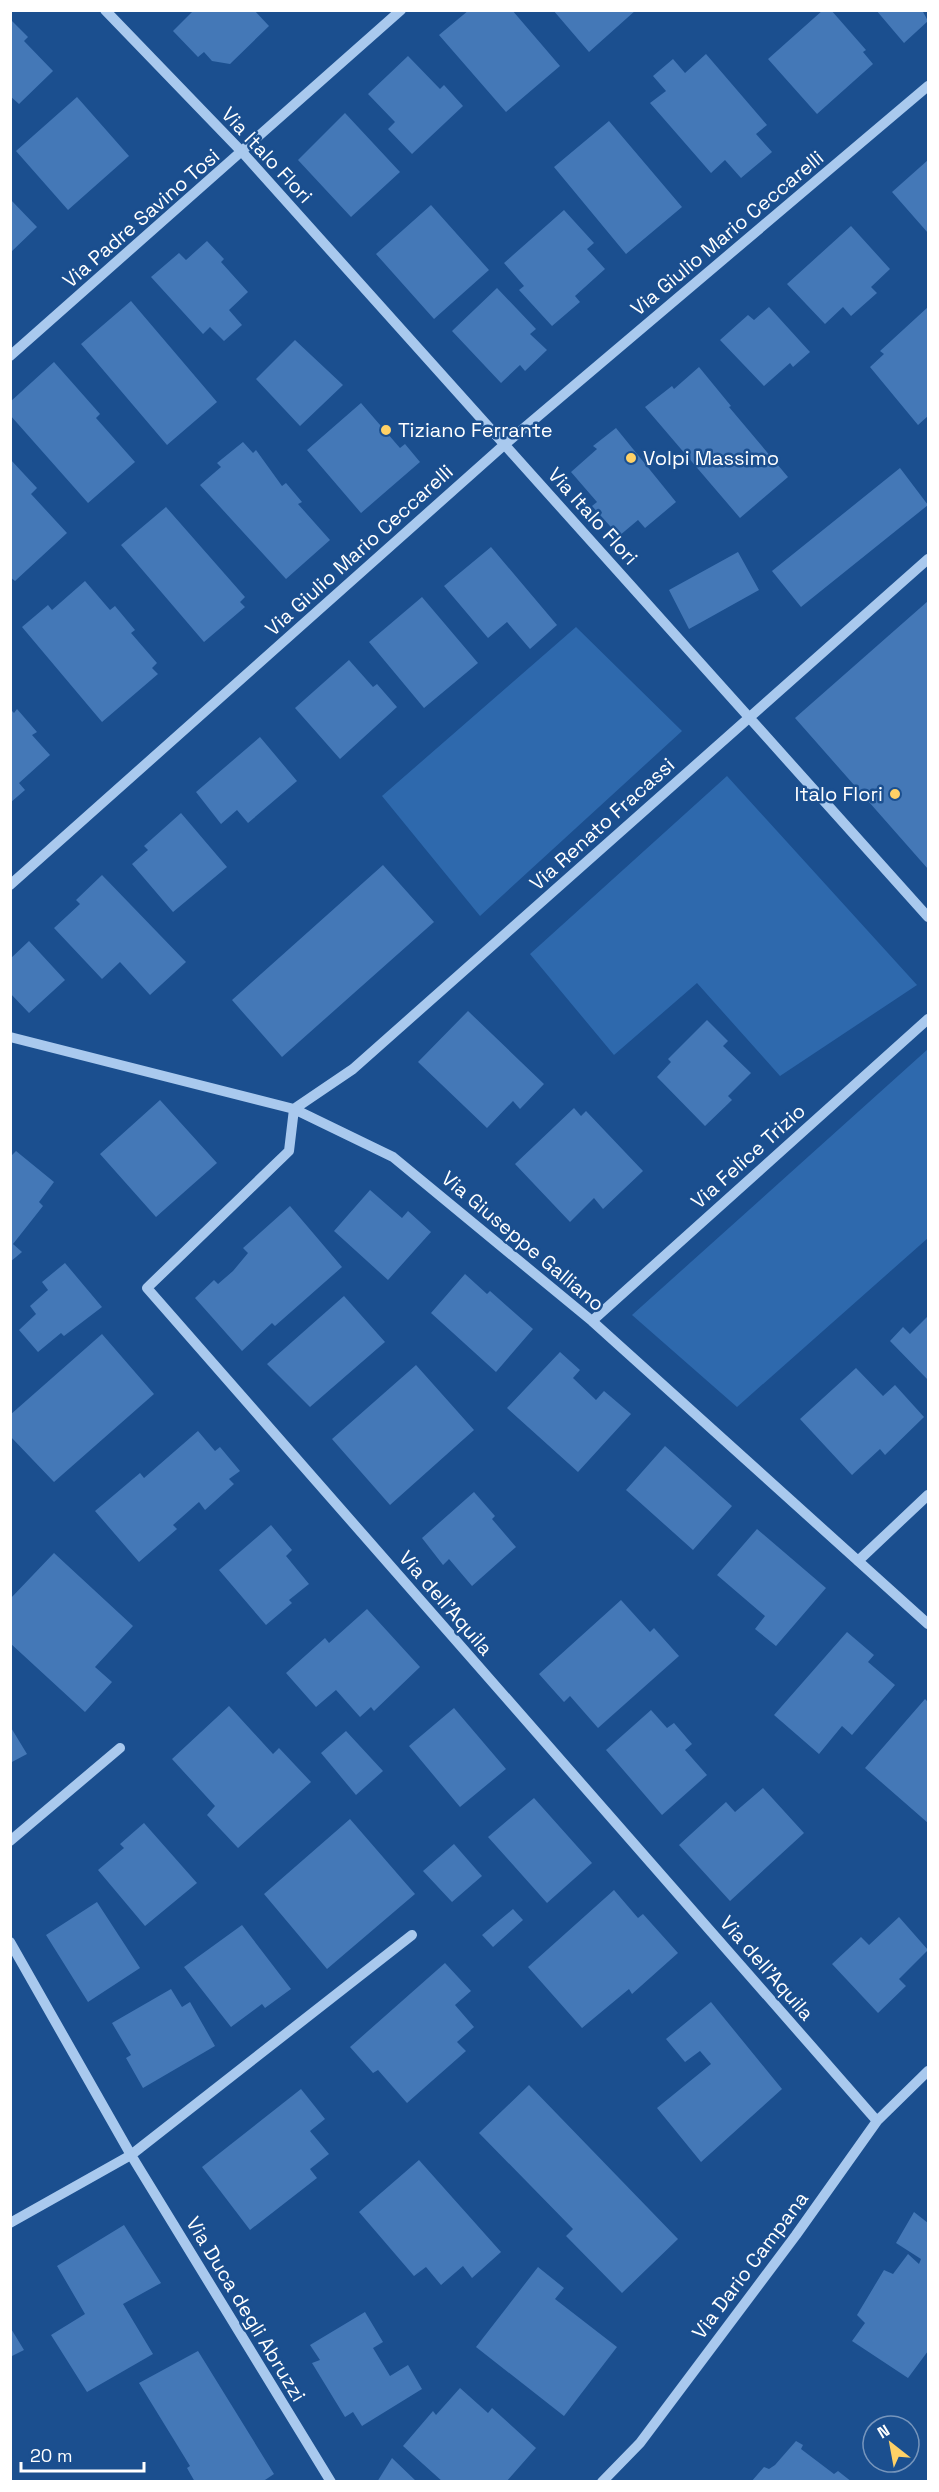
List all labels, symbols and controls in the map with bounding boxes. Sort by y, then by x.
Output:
street label: Via Italo Flori [216,101,318,209]
street label: Via Padre Savino Tosi [57,143,225,293]
street label: Via Giulio Mario Ceccarelli [625,145,829,321]
place label: Tiziano Ferrante [398,417,552,443]
marker: Tiziano Ferrante [379,423,393,437]
place label: Volpi Massimo [643,445,779,471]
marker: Volpi Massimo [624,451,638,465]
street label: Via Giulio Mario Ceccarelli [260,459,458,641]
street label: Via Italo Flori [542,462,644,570]
street label: Via Renato Fracassi [524,752,680,896]
place label: Italo Flori [795,781,883,807]
marker: Italo Flori [888,787,902,801]
street label: Via Felice Trizio [685,1098,811,1214]
street label: Via Giuseppe Galliano [436,1165,610,1317]
street label: Via dell'Aquila [393,1545,499,1661]
street label: Via dell'Aquila [714,1910,820,2026]
street label: Via Dario Campana [686,2186,814,2344]
street label: Via Duca degli Abruzzi [180,2212,312,2406]
north arrow [861,2414,921,2474]
text: N [874,2420,894,2443]
scale bar [21,2435,144,2473]
text: 20 m [30,2444,73,2467]

